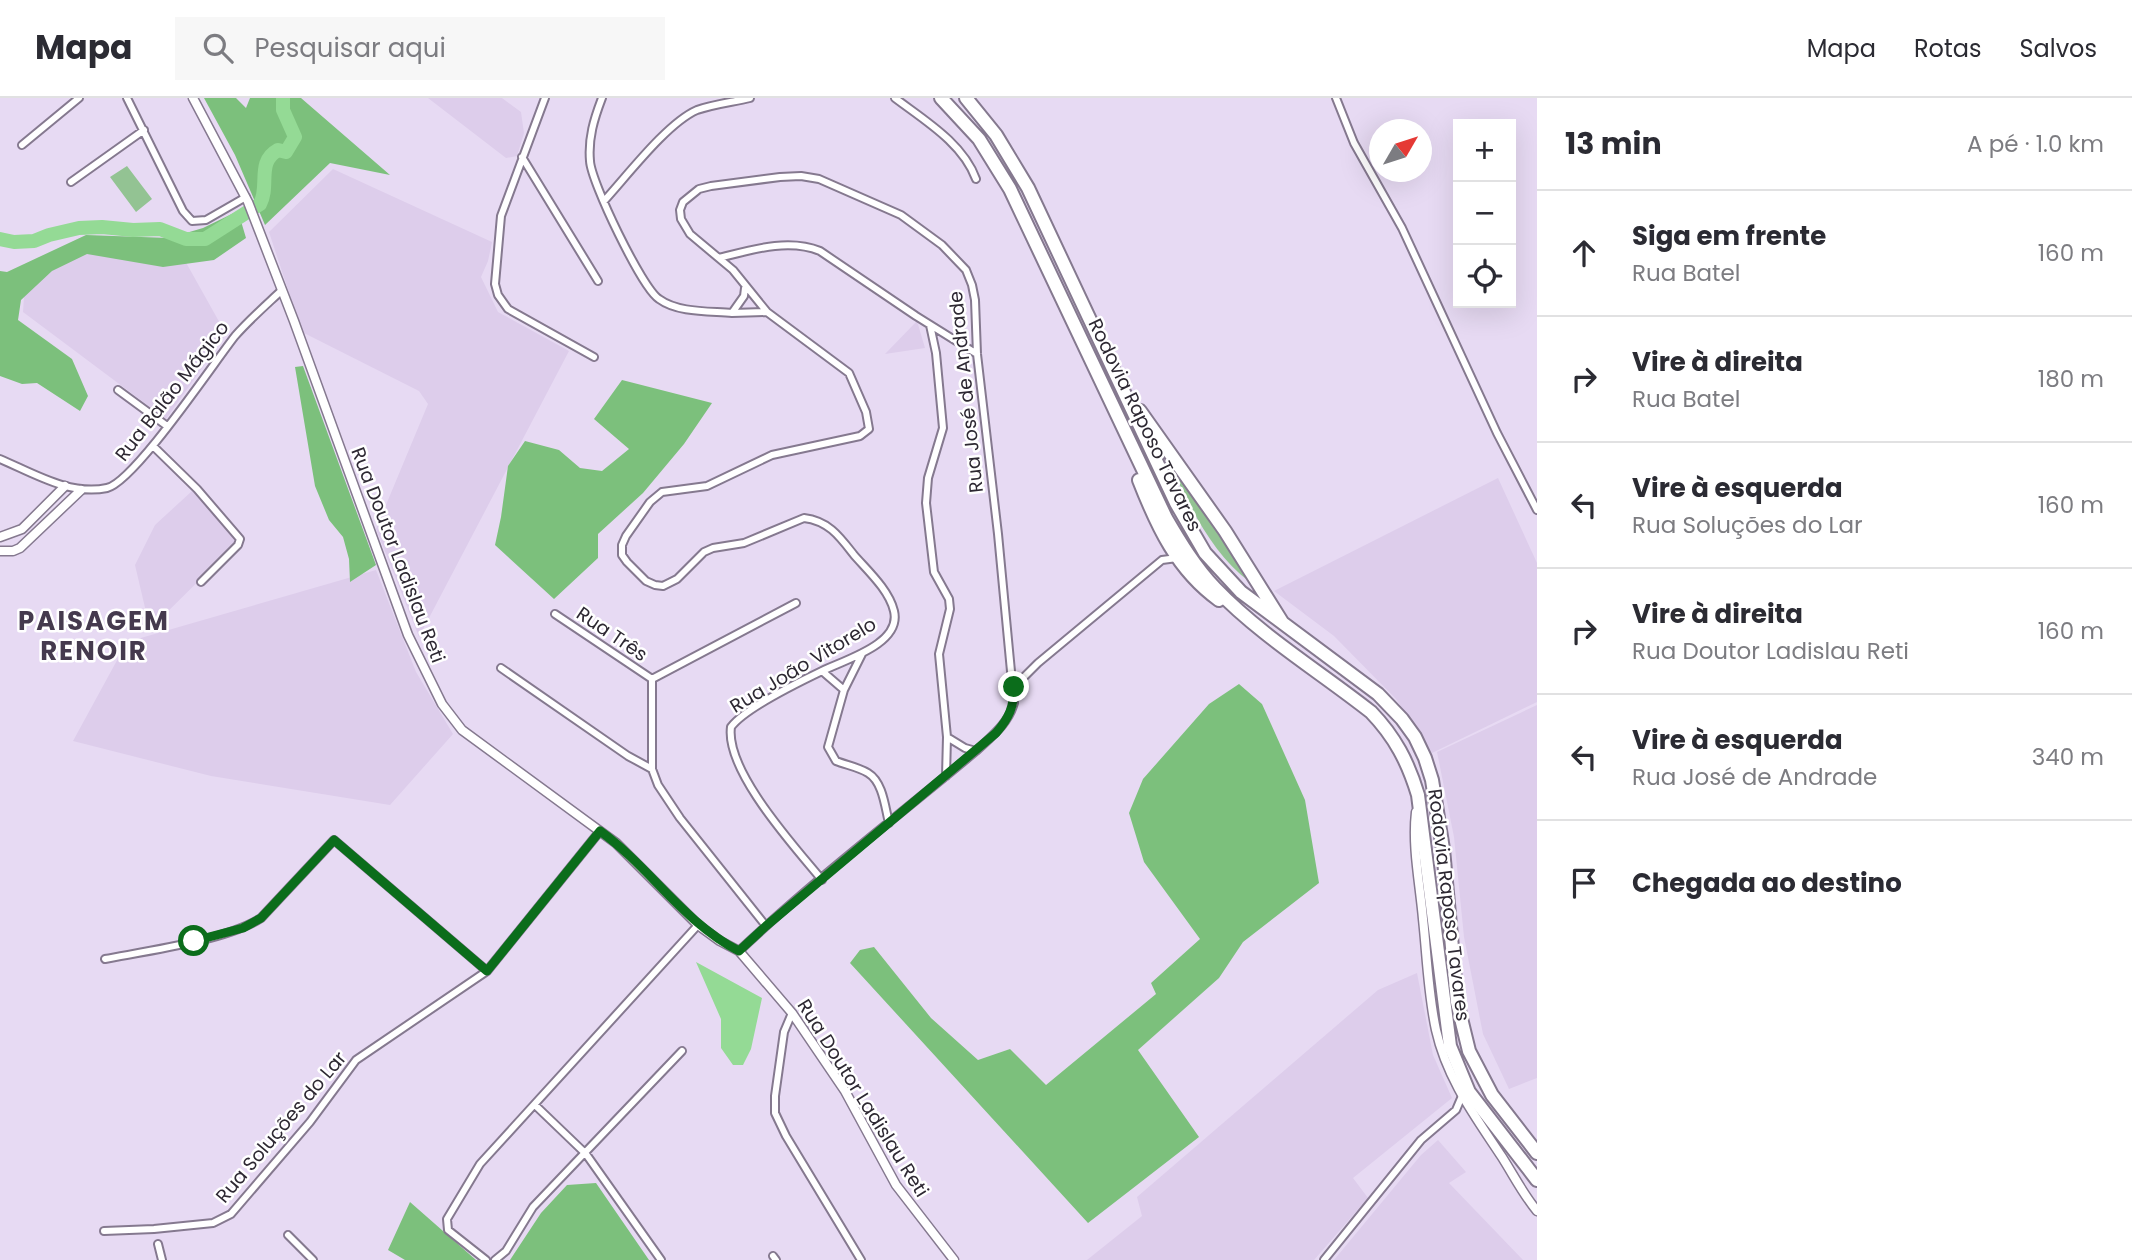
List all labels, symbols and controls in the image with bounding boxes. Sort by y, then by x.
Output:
search box [175,17,665,80]
text: Mapa [35,24,133,71]
icon: search [199,29,237,67]
text: Pesquisar aqui [255,30,446,66]
text: Mapa [1807,32,1876,65]
text: Rotas [1914,32,1981,65]
text: Salvos [2019,32,2097,65]
north arrow [1369,119,1432,182]
map controls [1453,119,1516,308]
button: + [1453,119,1516,182]
text: 13 min [1565,122,1662,165]
text: A pé · 1.0 km [1967,128,2104,160]
button: − [1453,182,1516,245]
text: Siga em frente [1632,218,1826,254]
icon: ahead [1565,234,1603,272]
text: 160 m [2038,237,2104,269]
button: locate [1453,245,1516,308]
text: Rua Batel [1632,257,1740,289]
street label: Rua José de Andrade [942,290,990,494]
street label: Rodovia Raposo Tavares [1082,314,1208,536]
street label: Rua Balão Mágico [109,315,235,467]
text: Vire à direita [1632,344,1803,380]
icon: right [1565,360,1603,398]
text: 180 m [2038,363,2104,395]
text: Rua Batel [1632,383,1740,415]
street label: Rua Doutor Ladislau Reti [344,443,452,667]
text: Vire à esquerda [1632,470,1843,506]
icon: left [1565,486,1603,524]
text: 160 m [2038,489,2104,521]
text: Rua Soluções do Lar [1632,509,1863,541]
text: Vire à direita [1632,596,1803,632]
street label: Rua Três [571,600,653,668]
district label: PAISAGEM RENOIR [18,603,170,669]
street label: Rua João Vitorelo [725,611,881,719]
icon: right [1565,612,1603,650]
text: 160 m [2038,615,2104,647]
text: Rua Doutor Ladislau Reti [1632,635,1909,667]
route end [998,671,1029,702]
text: Vire à esquerda [1632,722,1843,758]
icon: left [1565,738,1603,776]
text: 340 m [2032,741,2104,773]
text: Rua José de Andrade [1632,761,1877,793]
street label: Rodovia Raposo Tavares [1421,787,1477,1023]
icon: arrive [1565,864,1603,902]
text: Chegada ao destino [1632,865,1902,901]
route start [178,925,209,956]
street label: Rua Doutor Ladislau Reti [791,994,935,1202]
street label: Rua Soluções do Lar [209,1045,353,1209]

